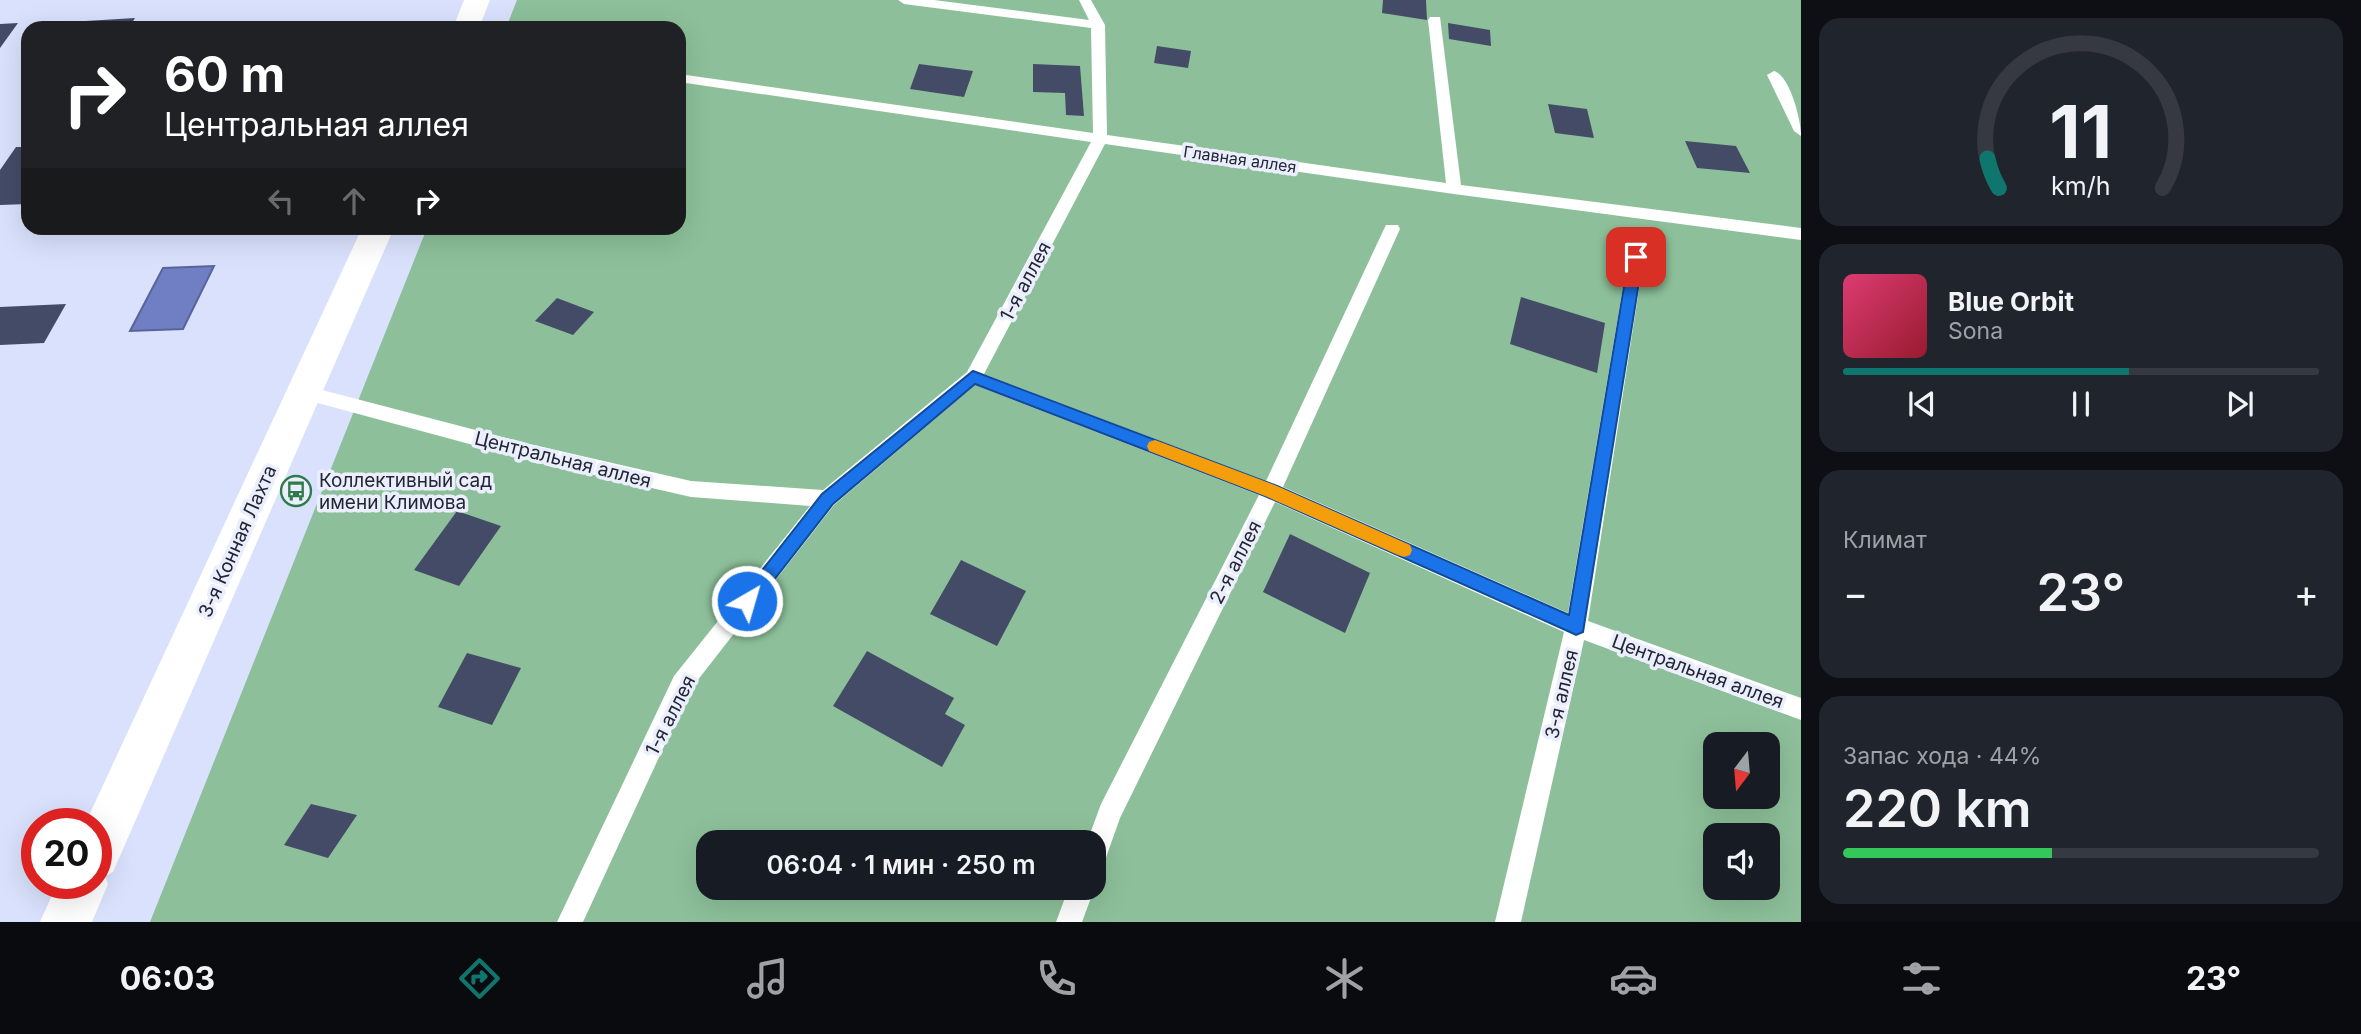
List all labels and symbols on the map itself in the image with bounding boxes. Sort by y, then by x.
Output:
street label: Главная аллея [1182,141,1298,177]
pin [1606,227,1666,287]
street label: 1-я аллея [995,238,1056,325]
street label: Центральная аллея [472,426,654,493]
street label: 3-я Конная Лахта [194,462,281,621]
place label: Коллективный сад имени Климова [319,469,492,514]
bus stop icon: Коллективный сад имени Климова [279,474,313,508]
street label: 2-я аллея [1205,517,1266,608]
position arrow [710,564,784,638]
street label: Центральная аллея [1609,630,1787,713]
street label: 3-я аллея [1540,647,1583,741]
street label: 1-я аллея [641,671,700,759]
north arrow [1703,732,1780,808]
speed limit sign: 20 [21,808,112,899]

